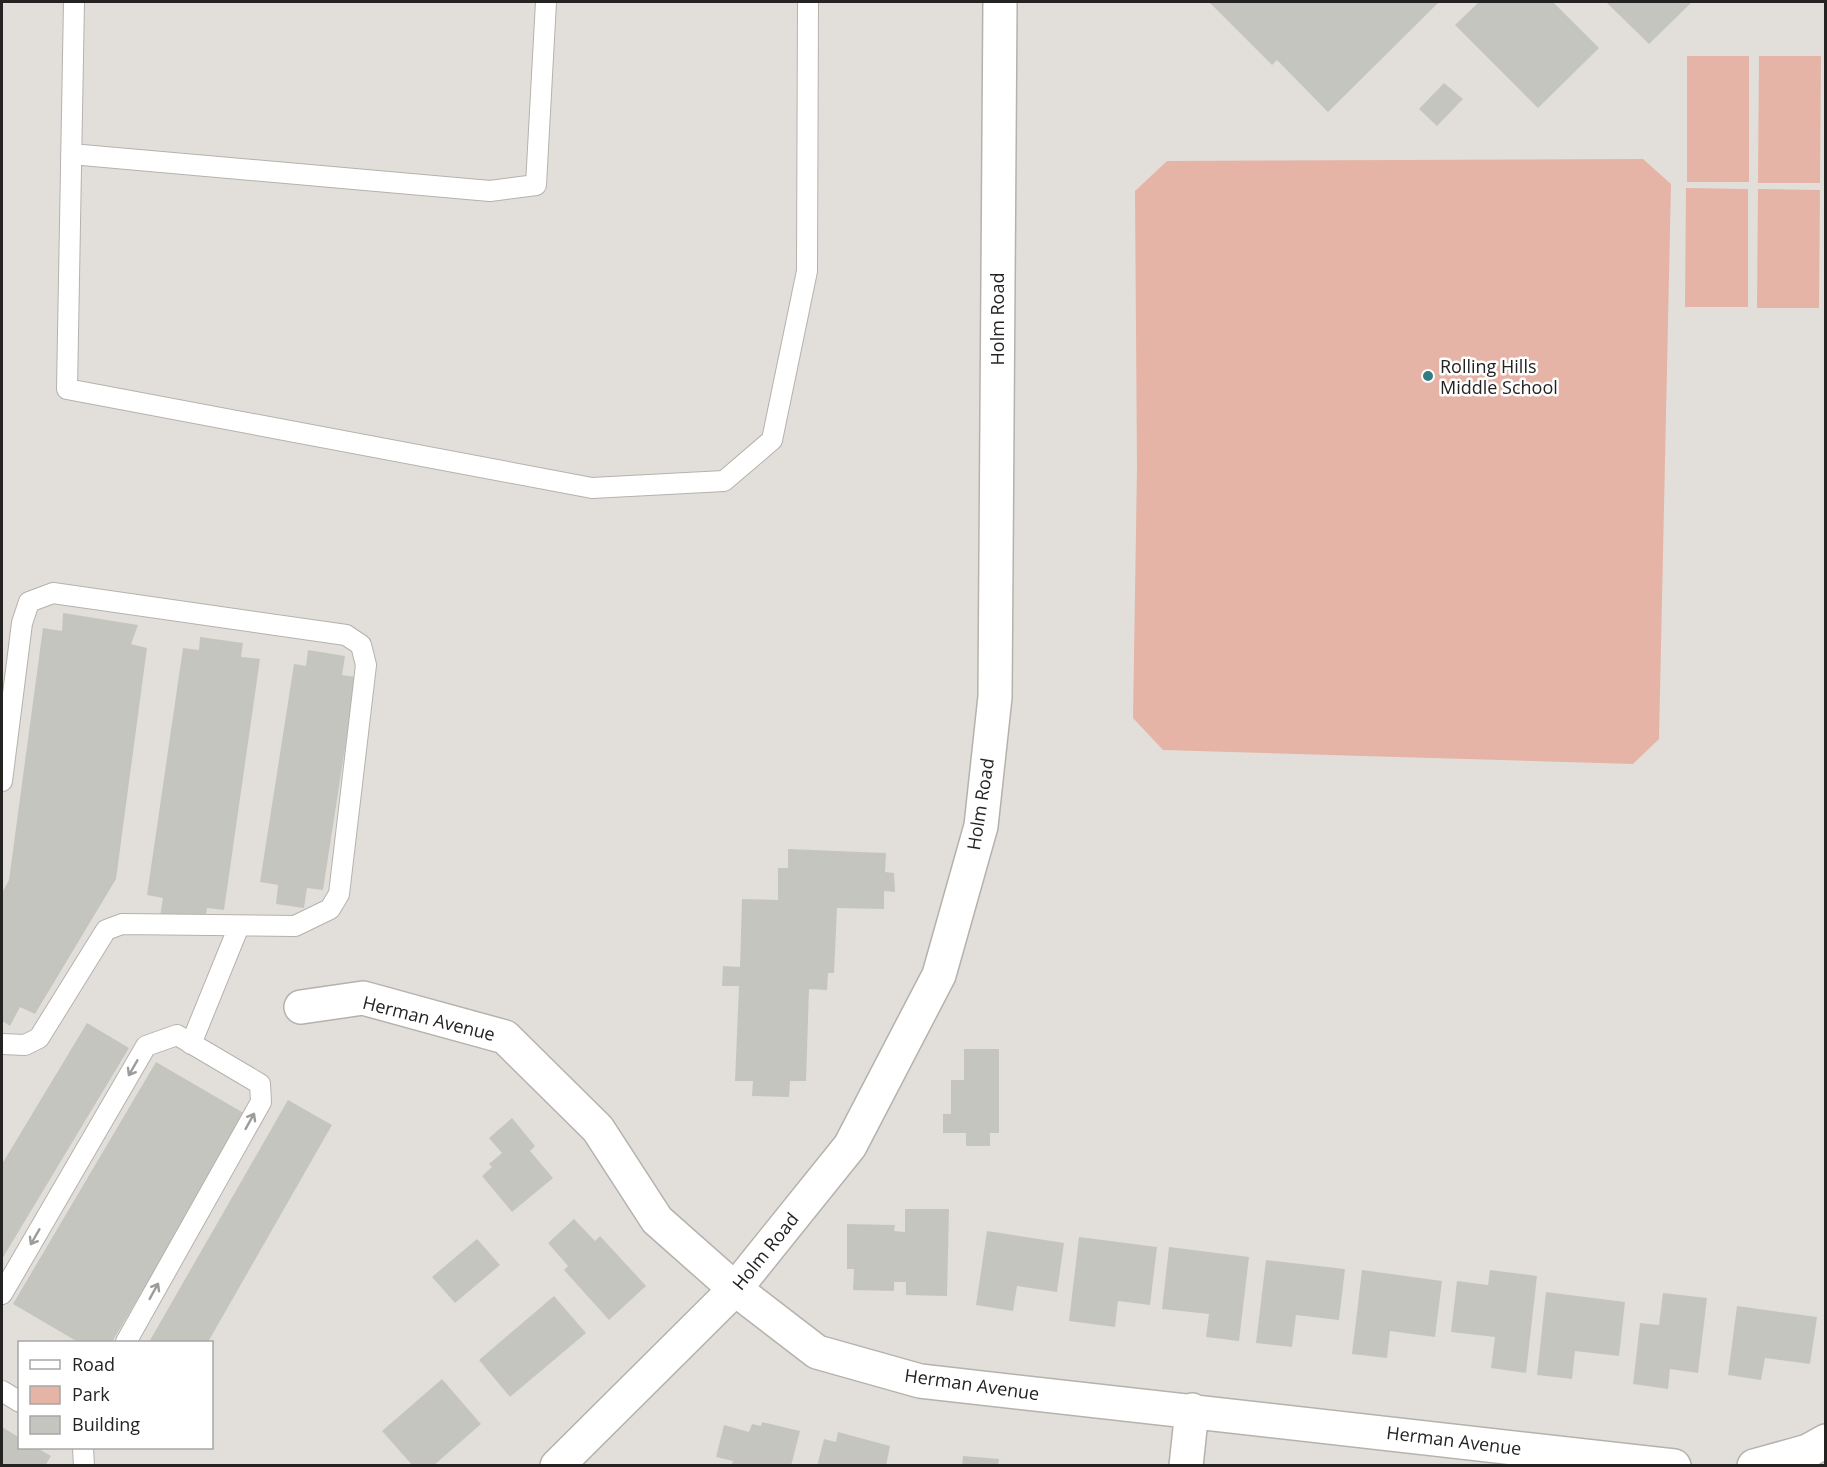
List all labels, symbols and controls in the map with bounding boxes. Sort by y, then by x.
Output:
street label: Holm Road [985,273,1009,365]
place label: Rolling Hills Middle School [1440,354,1558,399]
marker: Rolling Hills Middle School [1421,369,1435,383]
street label: Holm Road [961,756,999,852]
street label: Herman Avenue [360,990,498,1046]
one-way arrow [127,1059,139,1076]
one-way arrow [245,1113,256,1131]
street label: Holm Road [726,1207,804,1295]
one-way arrow [29,1228,41,1245]
one-way arrow [149,1283,161,1300]
legend [18,1341,213,1449]
text: Road [72,1352,115,1376]
street label: Herman Avenue [903,1363,1041,1405]
text: Park [72,1382,110,1406]
text: Building [72,1412,140,1436]
street label: Herman Avenue [1385,1420,1523,1460]

